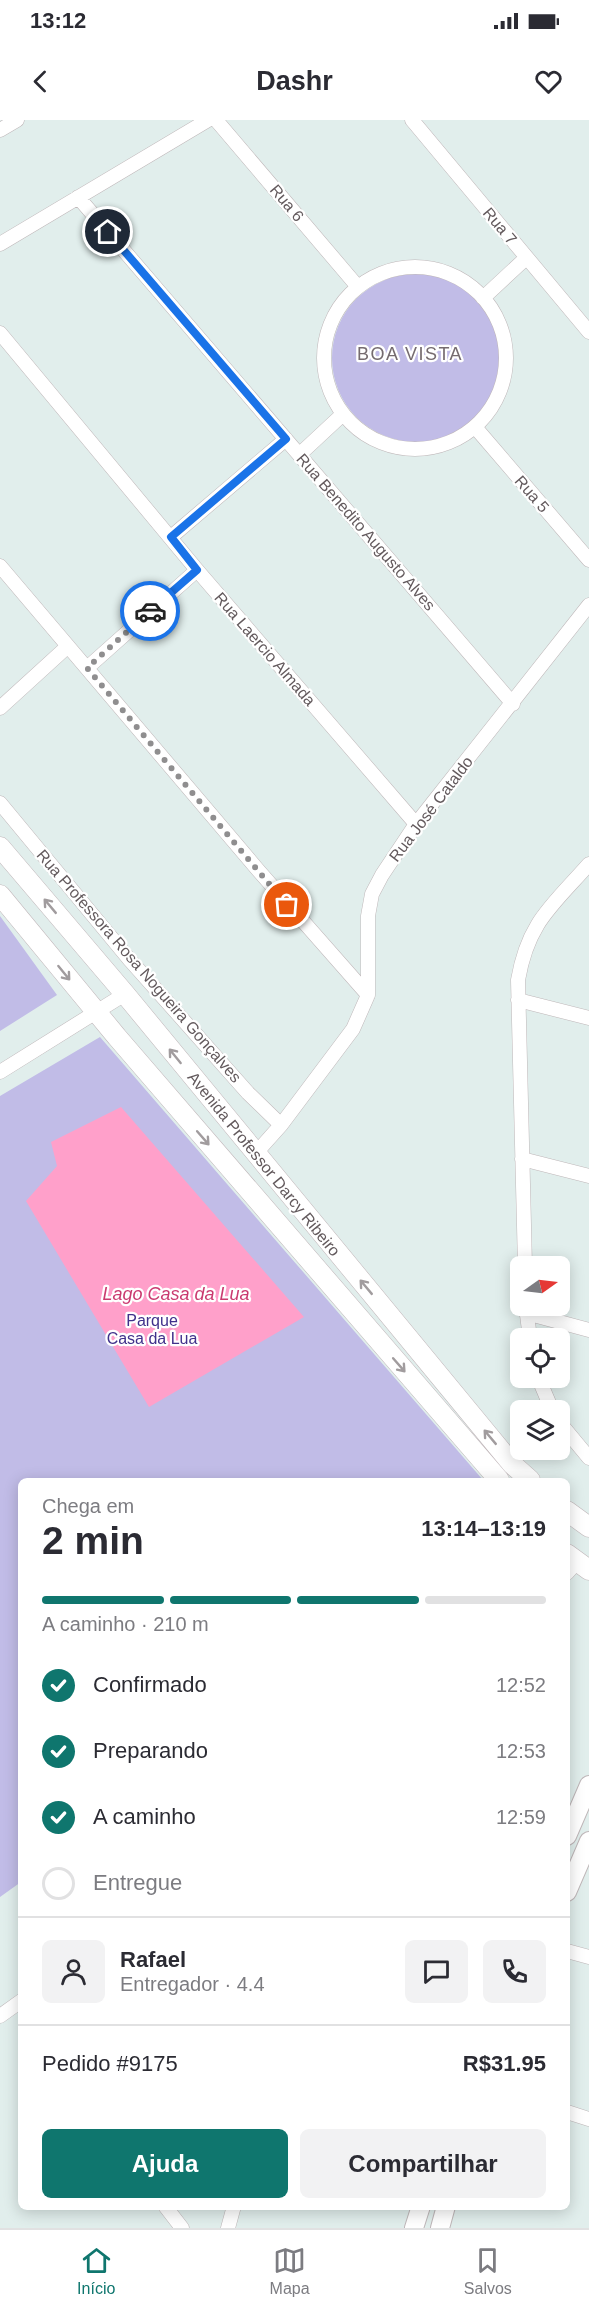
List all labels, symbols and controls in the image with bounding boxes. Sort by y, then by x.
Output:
text: 13:12 [30,8,86,33]
icon: back [24,65,57,98]
icon: heart [532,65,565,98]
text: Dashr [256,66,333,96]
street label: Rua 6 [267,181,307,225]
street label: Rua 7 [480,204,520,248]
pin [82,206,133,257]
icon: home [91,215,124,248]
district label: BOA VISTA [357,344,463,364]
street label: Rua Benedito Augusto Alves [293,450,439,614]
street label: Rua 5 [512,472,552,516]
courier [120,581,180,641]
street label: Rua Laercio Almada [211,589,319,709]
icon: car [134,595,167,628]
street label: Rua José Cataldo [386,753,476,865]
street label: Rua Professora Rosa Nogueira Gonçalves [33,846,245,1086]
pin [261,879,312,930]
icon: bag [270,888,303,921]
one-way arrow [43,899,57,914]
one-way arrow [57,965,70,981]
one-way arrow [169,1048,182,1064]
street label: Avenida Professor Darcy Ribeiro [184,1069,344,1259]
one-way arrow [196,1130,210,1145]
north arrow [510,1256,570,1316]
map controls [510,1256,570,1460]
one-way arrow [359,1279,372,1295]
water label: Lago Casa da Lua [102,1284,250,1304]
park label: Parque Casa da Lua [107,1312,197,1347]
button: locate [510,1328,570,1388]
one-way arrow [392,1357,406,1372]
button: layers [510,1400,570,1460]
one-way arrow [484,1429,497,1445]
text: Chega em [42,1495,134,1517]
text: 13:14–13:19 [421,1516,546,1541]
text: 2 min [42,1519,144,1562]
text: A caminho · 210 m [42,1613,209,1635]
icon: check [42,1669,75,1702]
text: Confirmado [93,1672,207,1697]
text: 12:52 [496,1674,546,1696]
icon: check [42,1735,75,1768]
text: Preparando [93,1738,208,1763]
text: 12:53 [496,1740,546,1762]
icon: check [42,1801,75,1834]
text: A caminho [93,1804,196,1829]
text: 12:59 [496,1806,546,1828]
text: Entregue [93,1870,182,1895]
button: person [42,1940,105,2003]
button: chat [405,1940,468,2003]
button: phone [483,1940,546,2003]
text: Rafael [120,1947,186,1972]
text: Entregador · 4.4 [120,1973,265,1995]
text: Pedido #9175 [42,2051,178,2076]
text: R$31.95 [463,2051,546,2076]
button: Ajuda [42,2129,288,2198]
button: Compartilhar [300,2129,546,2198]
tab: Início [77,2244,115,2298]
tab: Mapa [270,2244,310,2298]
tab: Salvos [464,2244,512,2298]

